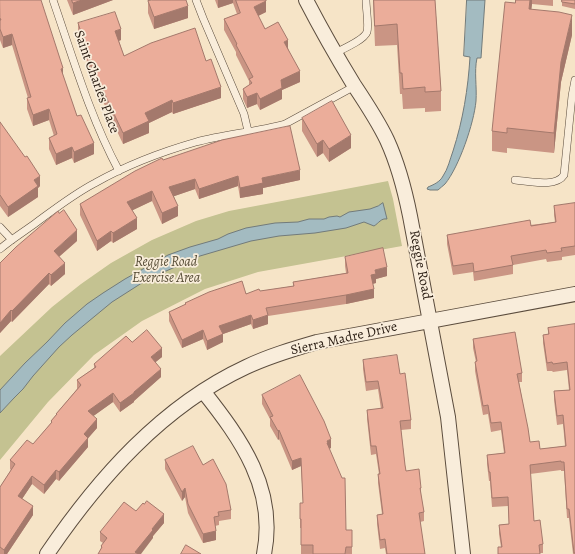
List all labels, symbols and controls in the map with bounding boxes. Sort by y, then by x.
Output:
street label: Saint Charles Place [70,28,122,136]
street label: Reggie Road [405,229,435,301]
park label: Reggie Road Exercise Area [132,255,200,288]
street label: Sierra Madre Drive [289,319,399,359]

